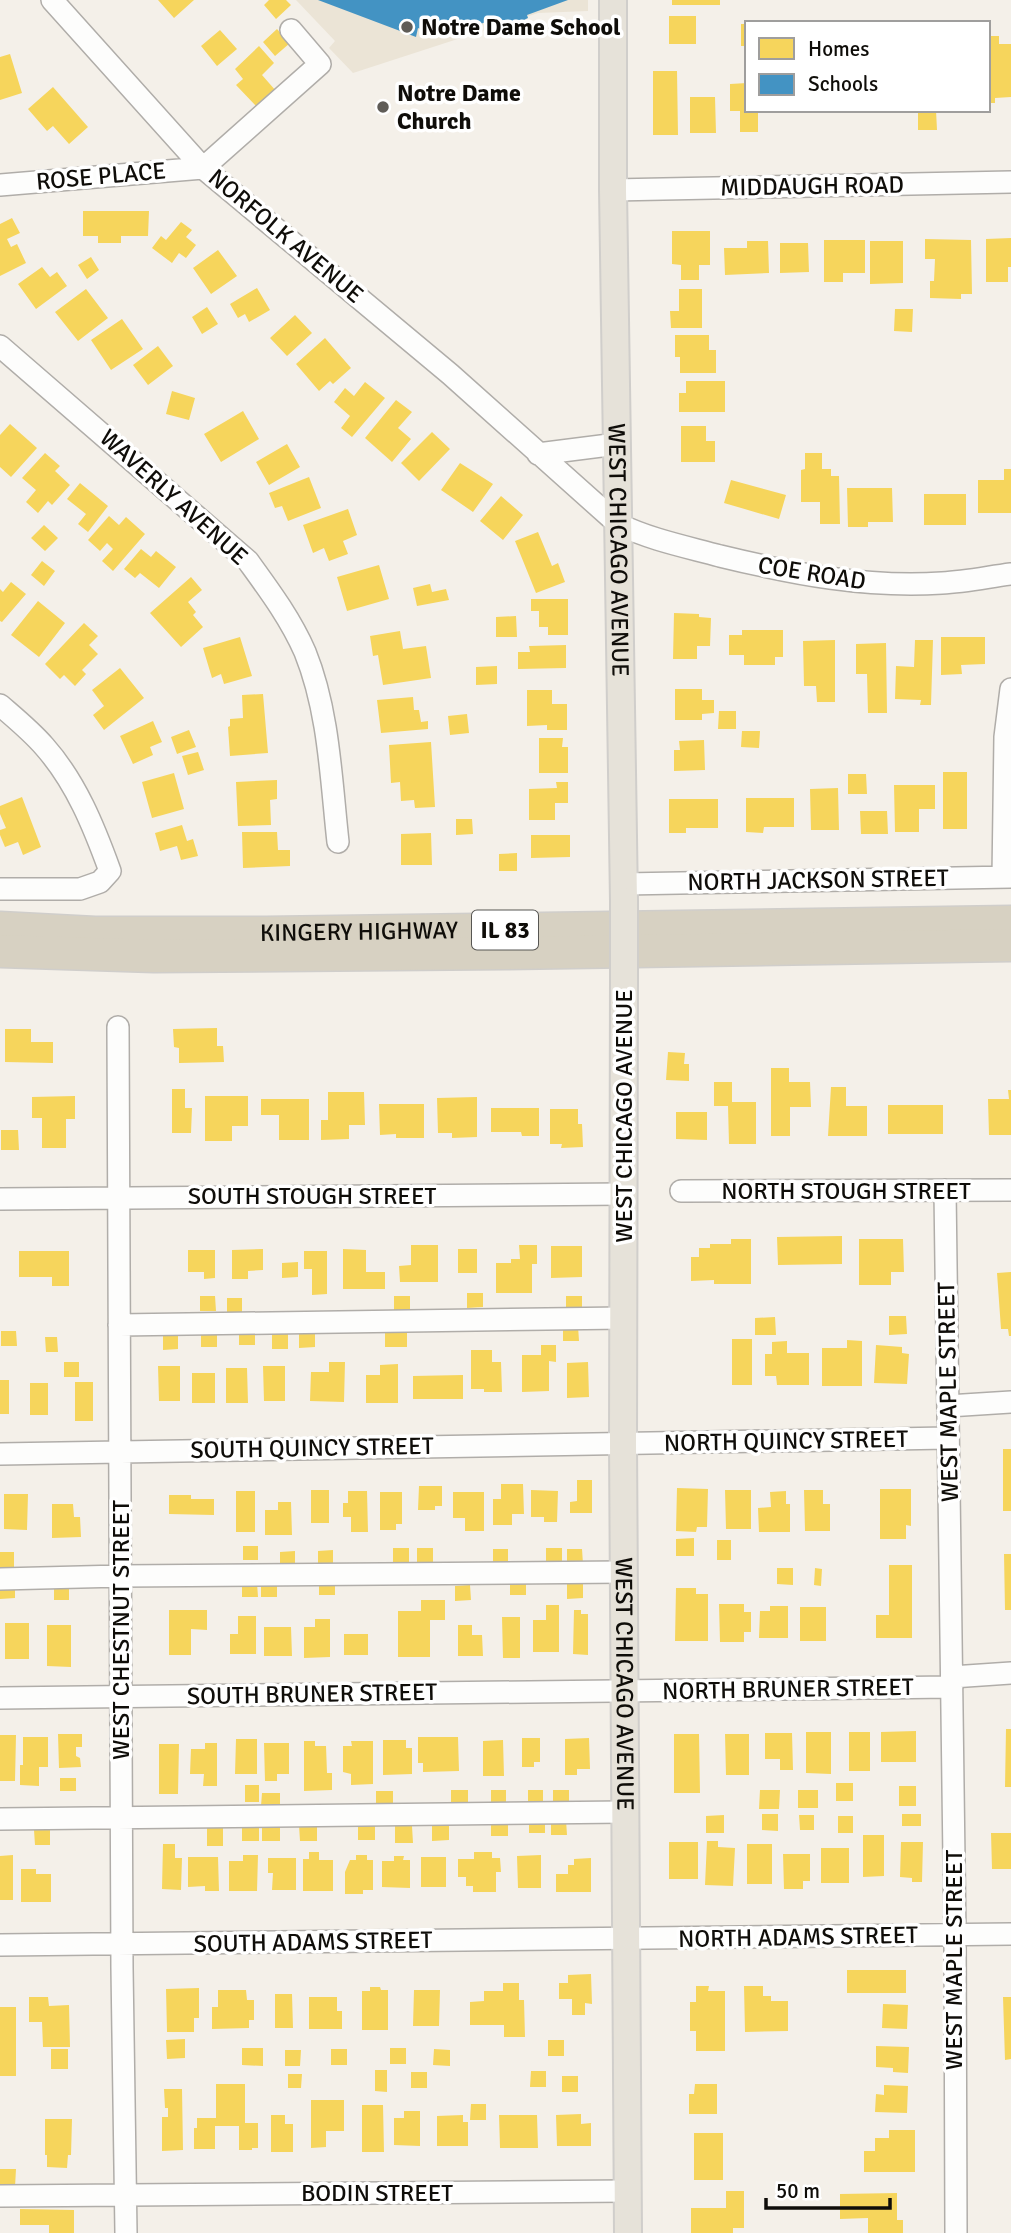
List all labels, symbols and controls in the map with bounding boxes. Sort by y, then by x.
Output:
place label: Notre Dame School [421,12,621,42]
marker: Notre Dame School [399,19,415,35]
legend [745,21,990,112]
text: Homes [808,36,870,62]
text: Schools [808,71,878,97]
place label: Notre Dame Church [397,78,521,136]
marker: Notre Dame Church [375,99,391,115]
street label: ROSE PLACE [35,155,167,197]
street label: NORFOLK AVENUE [202,162,370,310]
street label: MIDDAUGH ROAD [720,169,904,203]
street label: WAVERLY AVENUE [94,423,254,571]
street label: WEST CHICAGO AVENUE [602,423,636,677]
street label: COE ROAD [756,550,868,596]
street label: NORTH JACKSON STREET [687,863,949,897]
road number: IL 83 [472,911,538,950]
street label: KINGERY HIGHWAY [260,915,458,948]
street label: WEST CHICAGO AVENUE [609,989,639,1243]
street label: NORTH STOUGH STREET [721,1176,971,1206]
street label: SOUTH STOUGH STREET [188,1181,437,1211]
street label: WEST MAPLE STREET [931,1281,965,1502]
street label: NORTH QUINCY STREET [664,1424,909,1458]
street label: SOUTH QUINCY STREET [190,1431,434,1465]
street label: WEST CHESTNUT STREET [106,1500,136,1760]
street label: WEST CHICAGO AVENUE [609,1557,640,1811]
street label: NORTH BRUNER STREET [662,1672,914,1706]
street label: SOUTH BRUNER STREET [187,1677,438,1711]
street label: WEST MAPLE STREET [939,1850,969,2070]
street label: NORTH ADAMS STREET [678,1920,918,1954]
street label: SOUTH ADAMS STREET [193,1925,433,1959]
scale bar [766,2166,890,2210]
street label: BODIN STREET [301,2178,453,2208]
text: 50 m [776,2178,820,2204]

